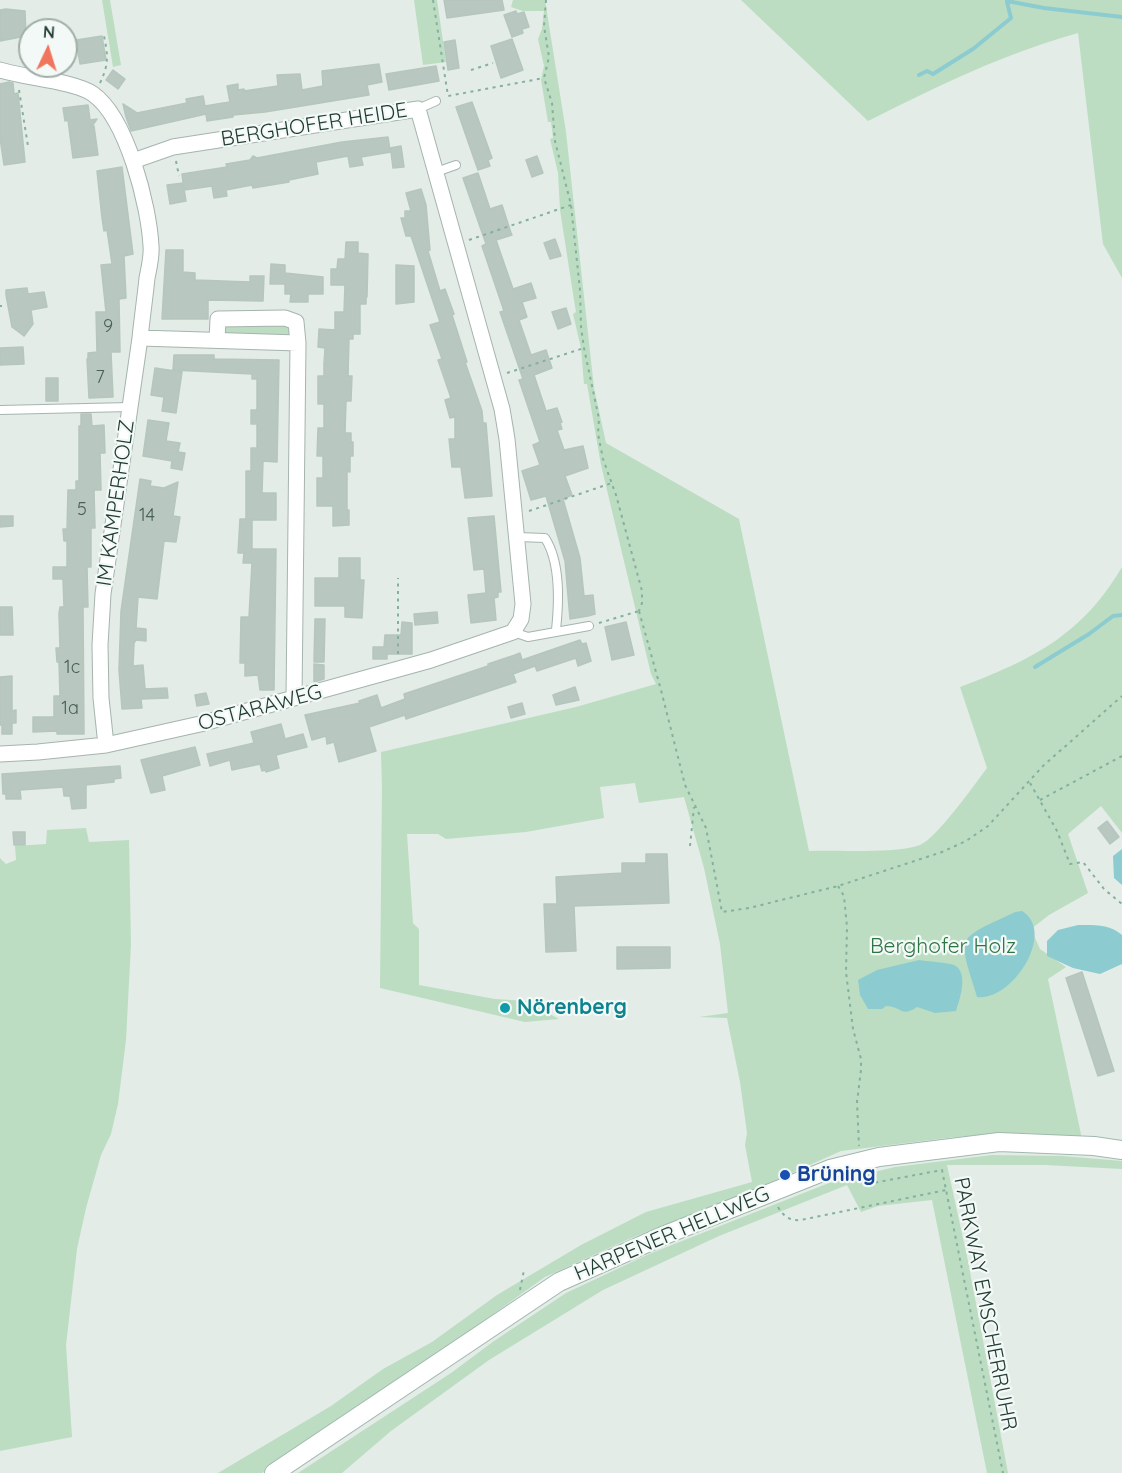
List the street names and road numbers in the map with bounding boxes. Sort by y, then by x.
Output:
street label: BERGHOFER HEIDE [219,98,409,152]
street label: IM KAMPERHOLZ [92,418,140,588]
street label: OSTARAWEG [195,679,325,737]
street label: PARKWAY EMSCHERRUHR [948,1175,1022,1433]
street label: HARPENER HELLWEG [571,1181,773,1287]

